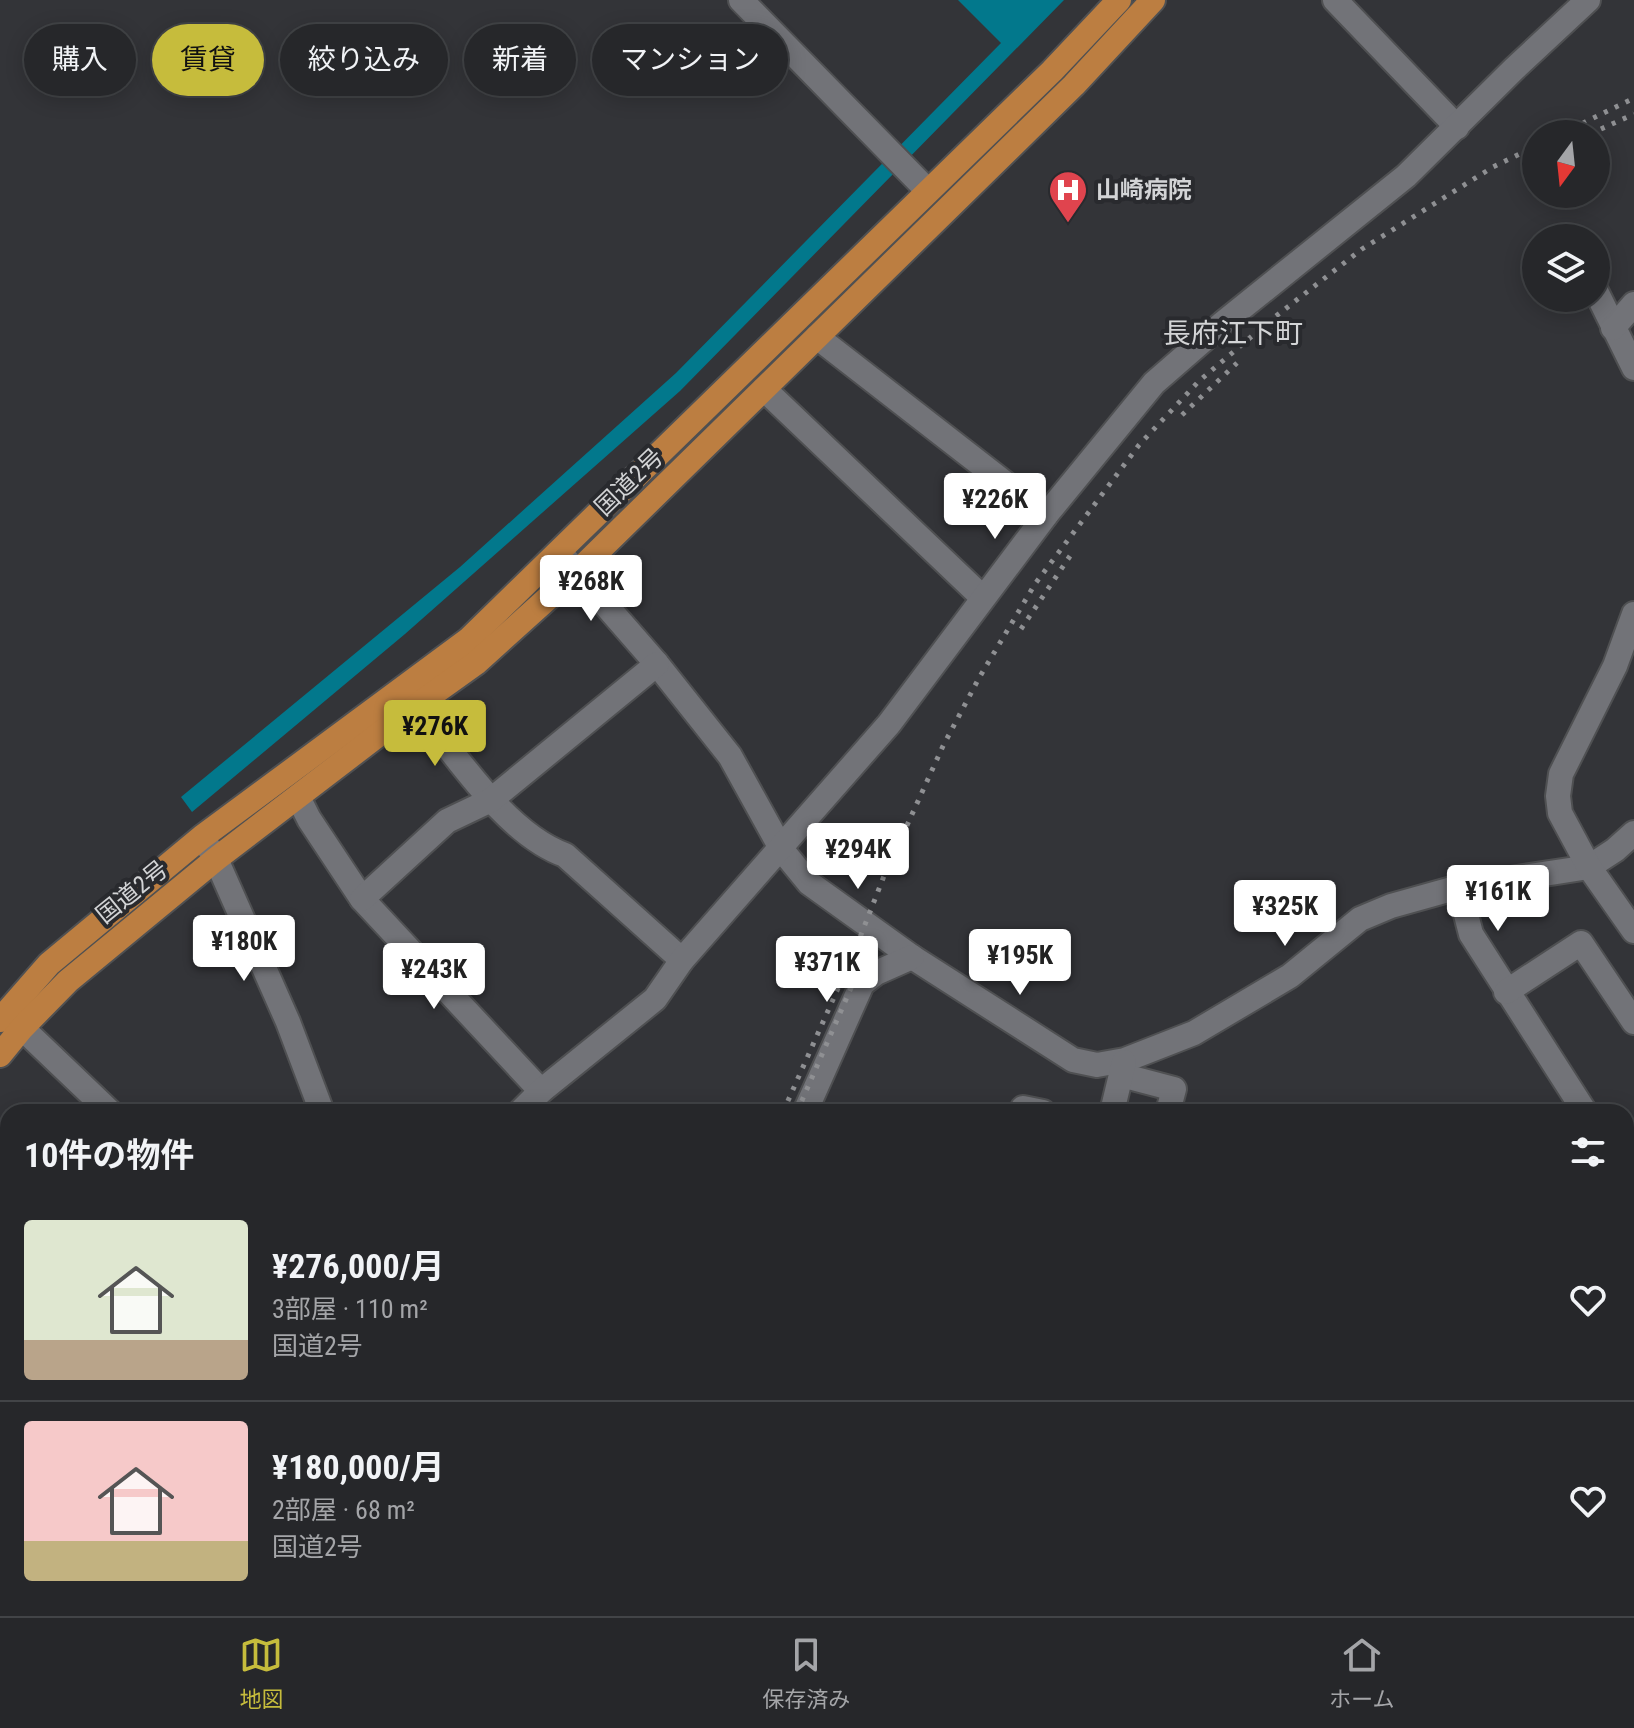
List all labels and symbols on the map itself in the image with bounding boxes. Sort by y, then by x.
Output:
north arrow [1522,120,1610,208]
hospital icon: 山崎病院 [1047,169,1089,224]
place label: 山崎病院 [1096,176,1192,204]
district label: 長府江下町 [1163,317,1303,350]
street label: 国道2号 [589,443,669,521]
pin: ¥226K [939,473,1051,541]
pin: ¥268K [535,555,647,623]
pin: ¥276K [379,700,491,768]
pin: ¥294K [802,823,914,891]
street label: 国道2号 [91,855,173,929]
pin: ¥161K [1442,865,1554,933]
pin: ¥325K [1229,880,1341,948]
pin: ¥180K [188,915,300,983]
pin: ¥195K [964,929,1076,997]
pin: ¥371K [771,936,883,1004]
pin: ¥243K [378,943,490,1011]

